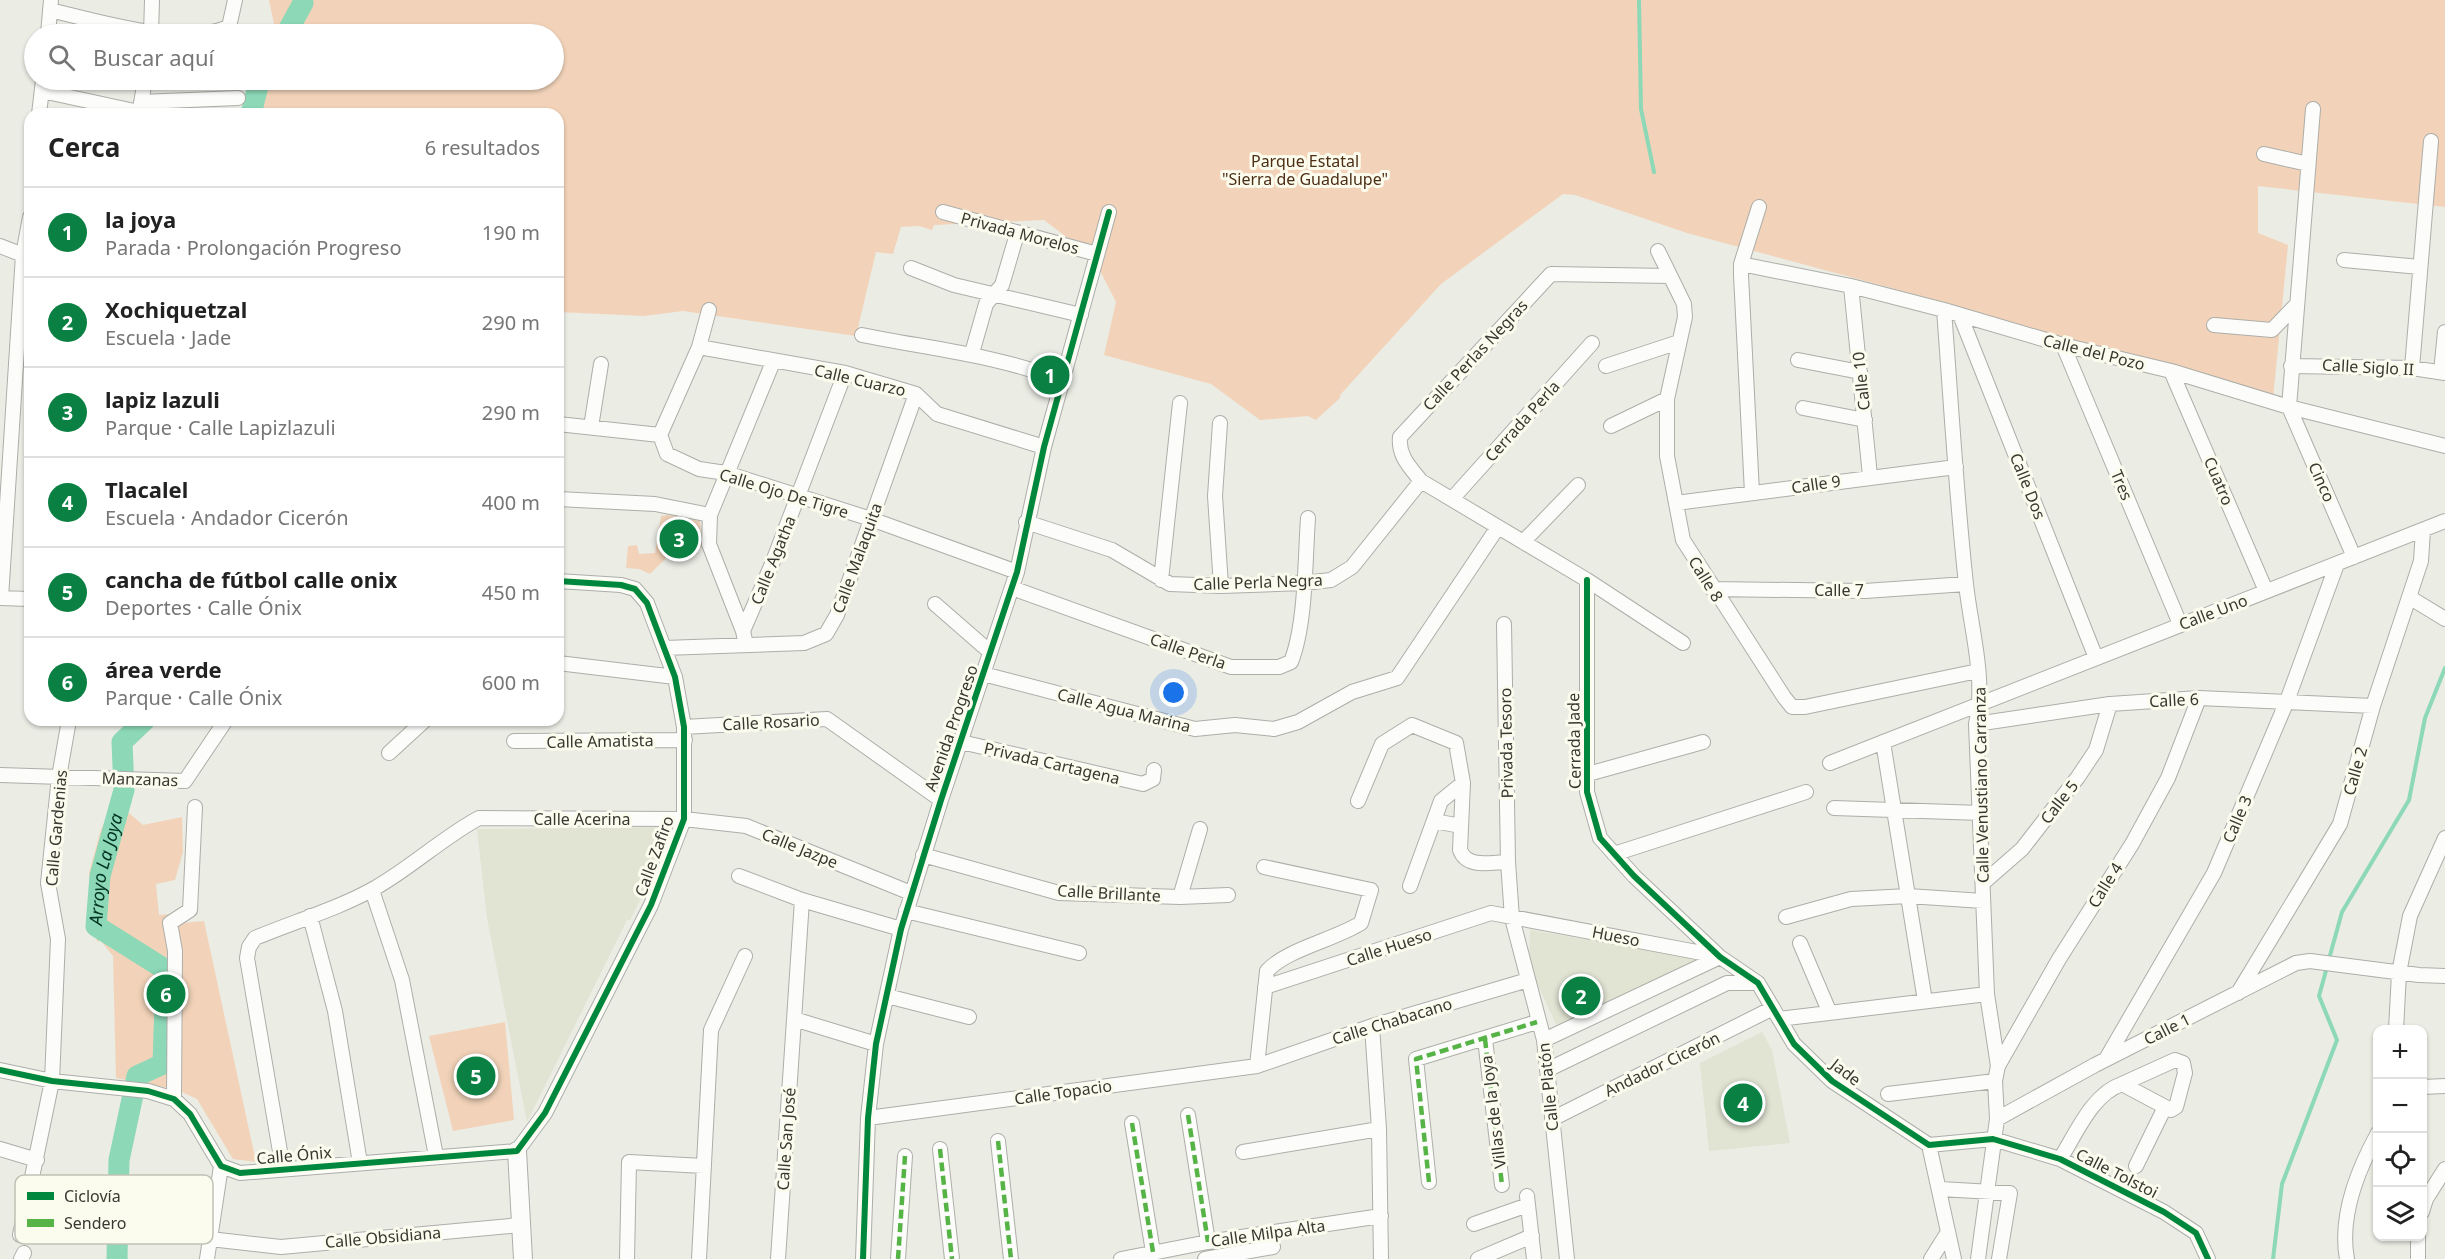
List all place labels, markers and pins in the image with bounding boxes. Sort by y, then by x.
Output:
pin: 1 [1030,352,1070,398]
pin: 3 [660,516,698,562]
pin: 6 [146,972,186,1016]
pin: 2 [1562,974,1600,1018]
pin: 5 [456,1054,496,1098]
pin: 4 [1724,1080,1762,1126]

